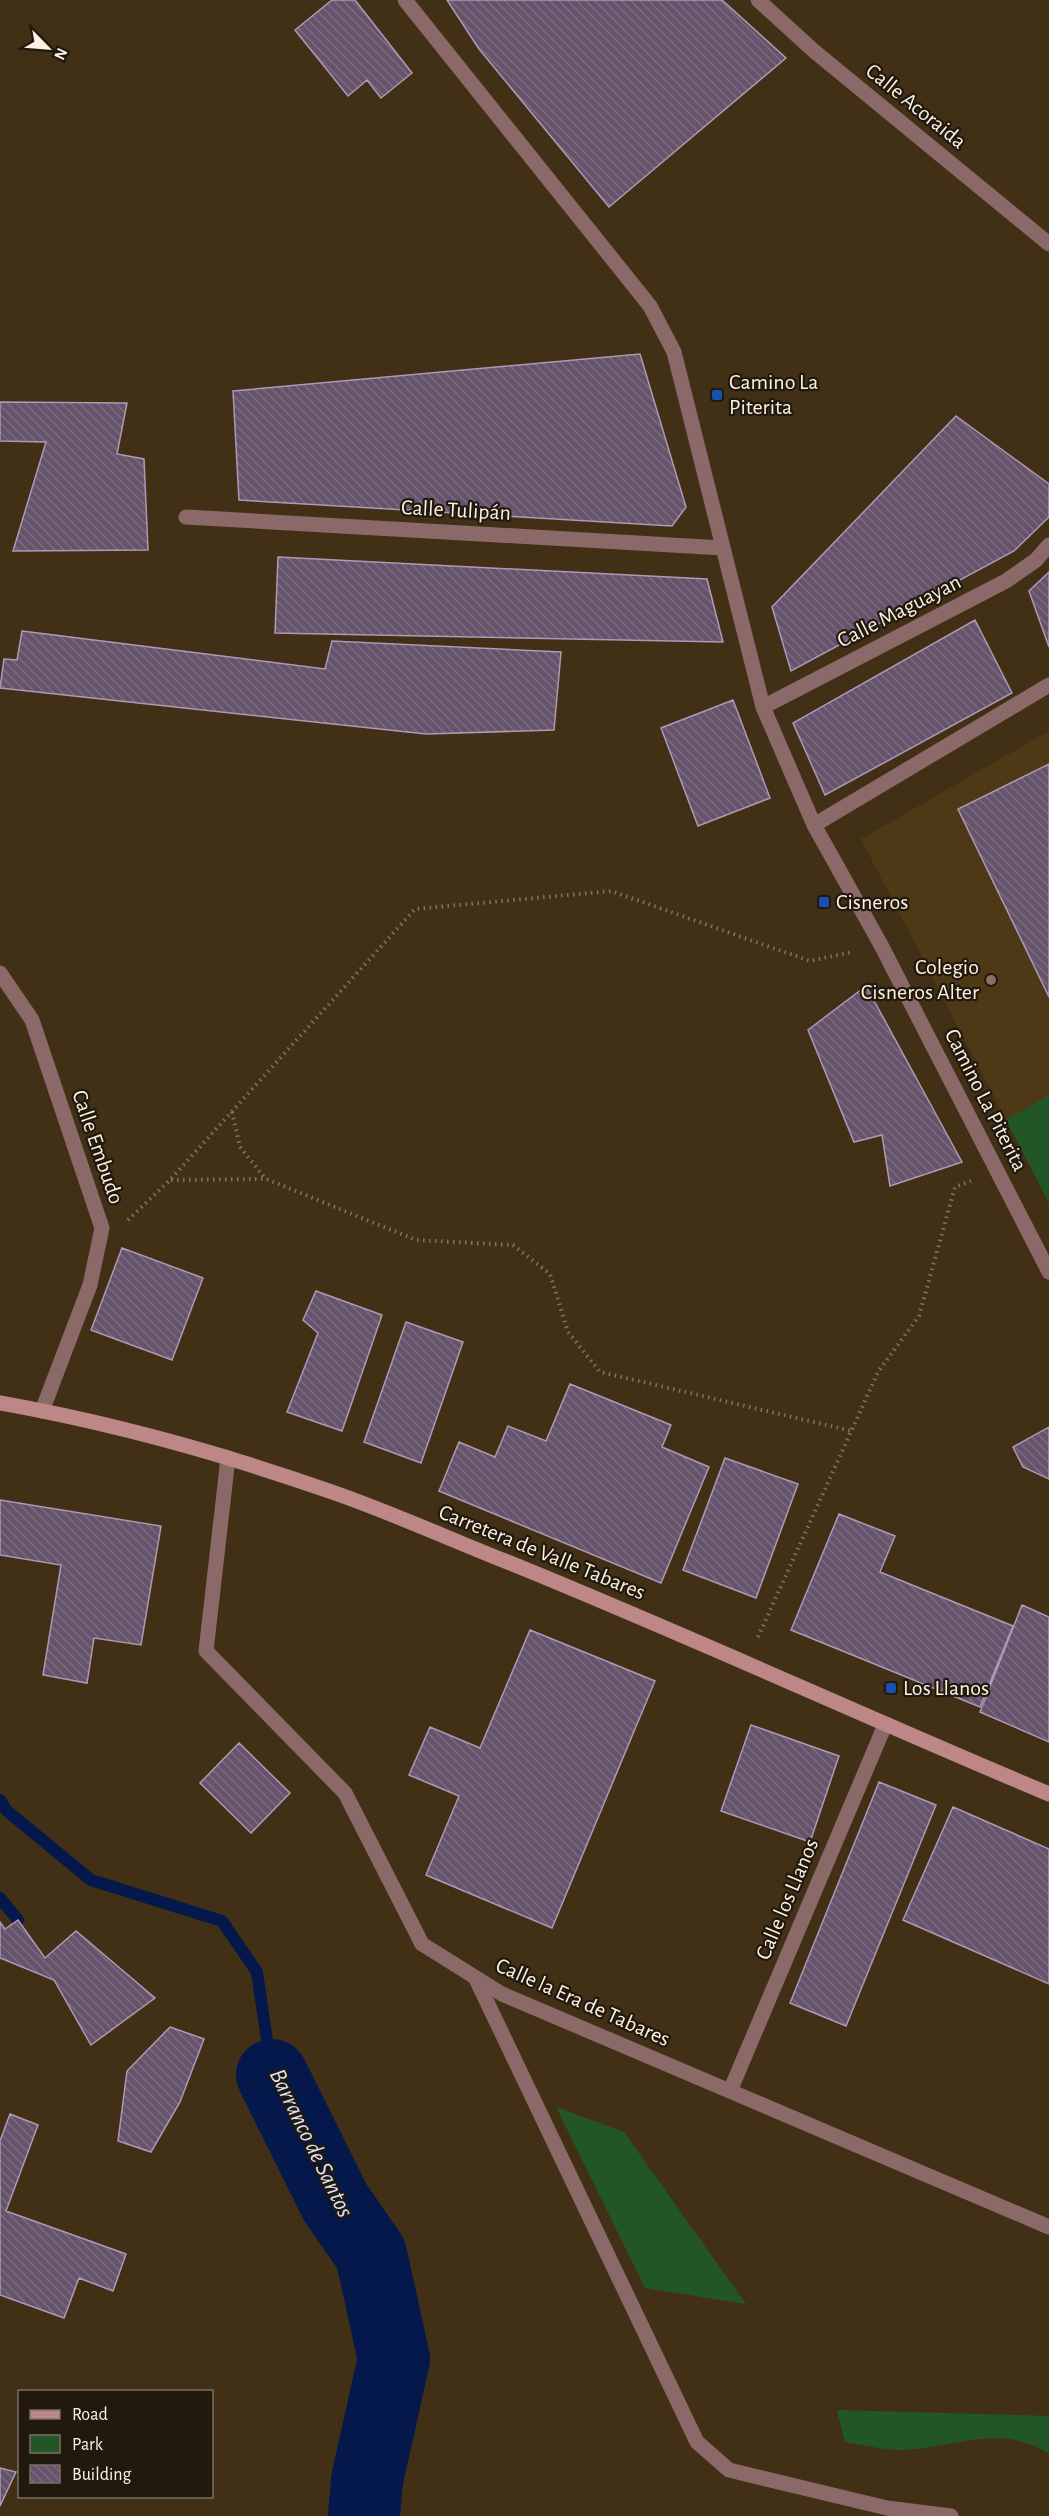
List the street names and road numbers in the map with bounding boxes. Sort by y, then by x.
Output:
street label: Calle Acoraida [862,59,970,153]
street label: Calle Tulipán [401,496,511,524]
street label: Calle Maguayan [834,570,964,652]
street label: Camino La Piterita [941,1025,1031,1175]
street label: Calle Embudo [68,1087,128,1207]
street label: Carretera de Valle Tabares [436,1500,648,1604]
street label: Calle los Llanos [752,1835,822,1963]
street label: Calle la Era de Tabares [493,1954,673,2050]

